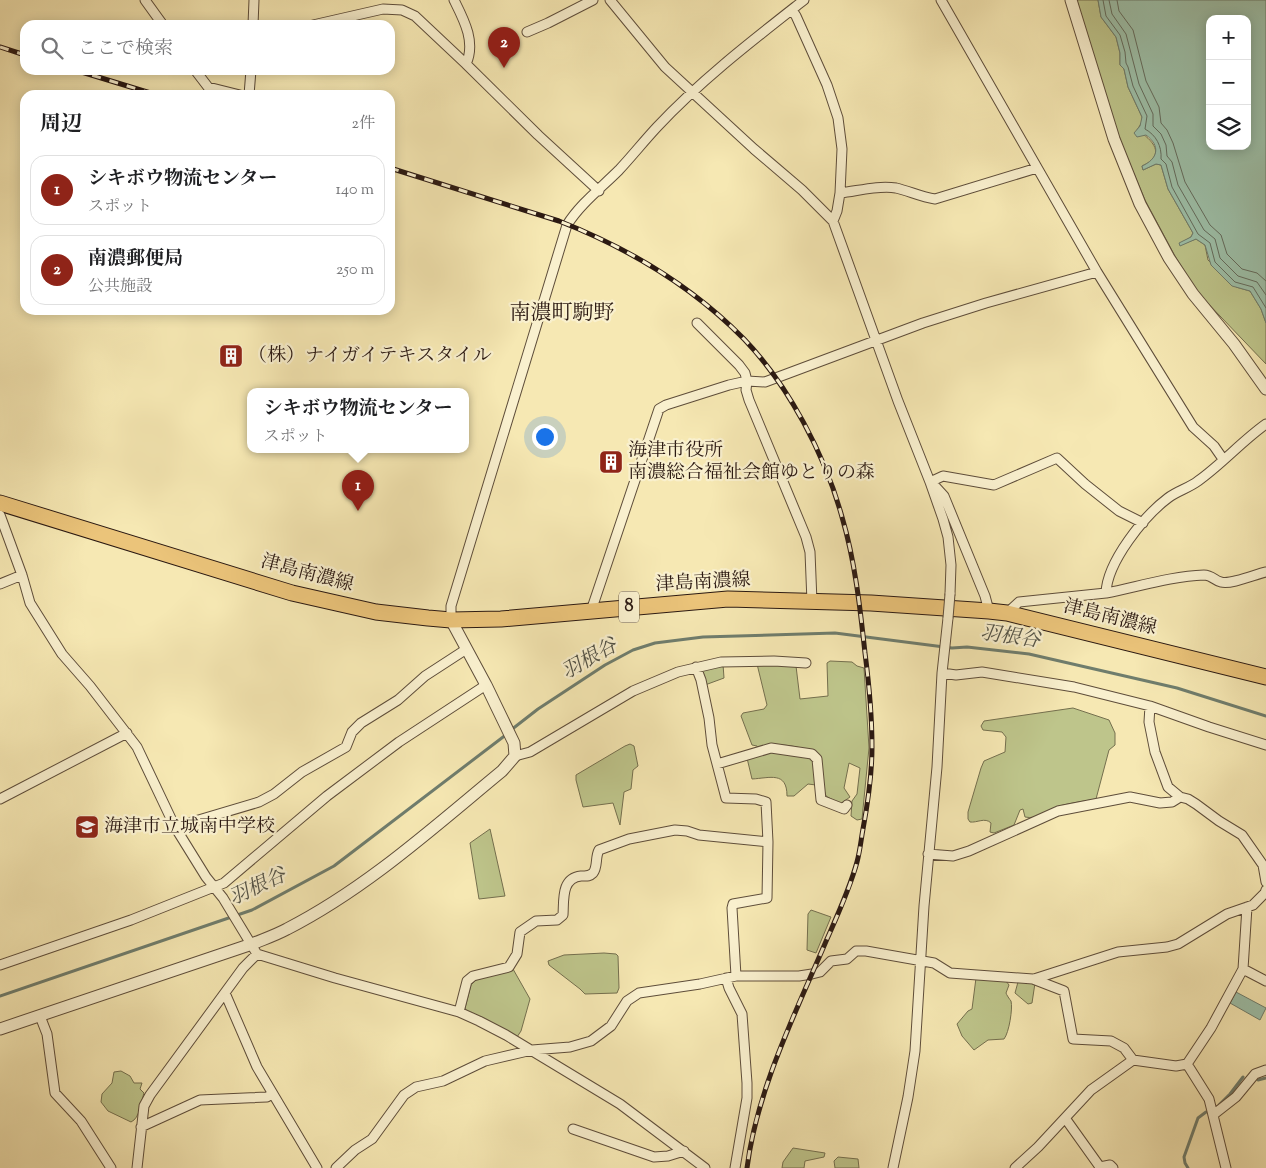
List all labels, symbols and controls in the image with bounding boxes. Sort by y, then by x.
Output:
map controls [1206,15,1251,150]
button: + [1206,15,1251,60]
search box [20,20,395,75]
pin: 2 [488,27,520,68]
icon: search [38,34,66,62]
text: ここで検索 [78,36,173,63]
button: − [1206,60,1251,105]
button: layers [1206,105,1251,150]
text: 周辺 [40,110,82,140]
text: 2件 [352,113,375,136]
text: シキボウ物流センター [88,166,277,193]
text: 1 [54,179,60,202]
text: 140 m [336,179,374,202]
text: スポット [88,196,152,219]
text: 南濃郵便局 [88,246,183,273]
text: 2 [53,259,61,282]
text: 250 m [336,259,374,282]
text: 公共施設 [88,276,152,299]
district label: 南濃町駒野 [510,299,615,329]
building icon: （株）ナイガイテキスタイル [218,343,244,369]
place label: （株）ナイガイテキスタイル [248,343,492,370]
popup [247,388,469,453]
text: シキボウ物流センター [263,396,453,423]
your location [532,424,558,450]
text: スポット [263,426,327,449]
place label: 海津市役所 南濃総合福祉会館ゆとりの森 [628,438,875,487]
building icon: 海津市役所 南濃総合福祉会館ゆとりの森 [598,449,624,475]
pin: 1 [342,470,374,511]
street label: 津島南濃線 [258,549,356,599]
street label: 津島南濃線 [655,567,751,599]
road number: 8 [619,592,639,622]
street label: 津島南濃線 [1061,593,1159,643]
water label: 羽根谷 [978,619,1043,657]
water label: 羽根谷 [557,632,624,688]
school or university icon: 海津市立城南中学校 [74,814,100,840]
place label: 海津市立城南中学校 [104,814,275,841]
water label: 羽根谷 [225,862,292,914]

